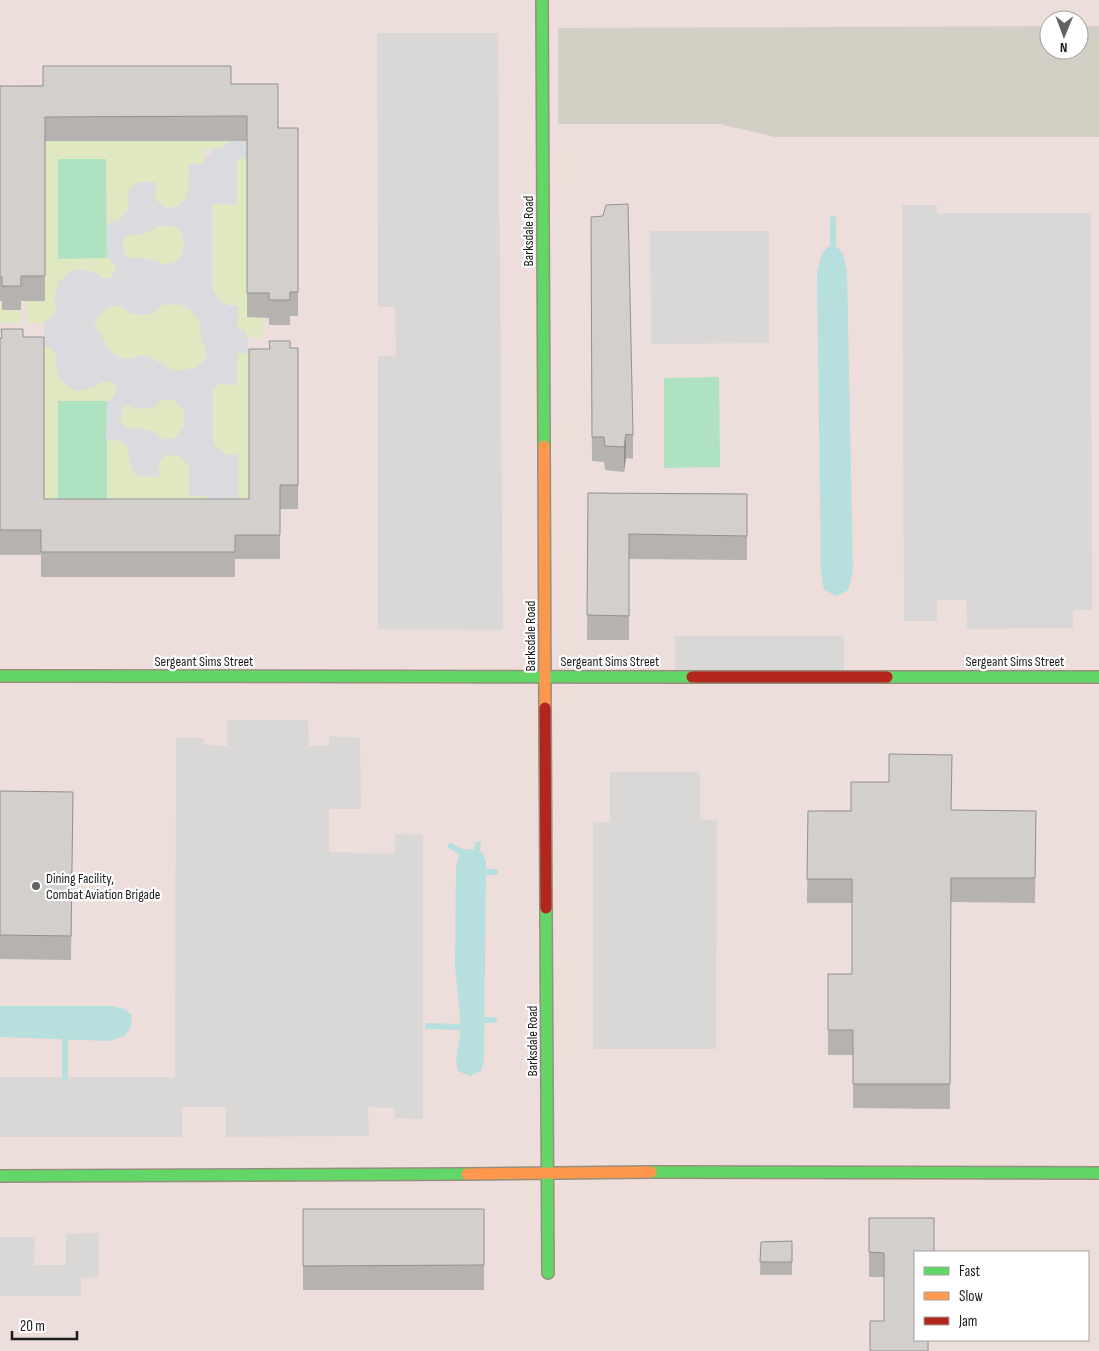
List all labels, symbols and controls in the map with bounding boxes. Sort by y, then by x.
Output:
north arrow [1039,10,1089,60]
text: N [1060,39,1068,56]
street label: Barksdale Road [520,195,537,266]
street label: Barksdale Road [522,600,539,671]
street label: Sergeant Sims Street [155,653,253,670]
street label: Sergeant Sims Street [561,653,659,670]
street label: Sergeant Sims Street [966,653,1064,670]
place label: Dining Facility, Combat Aviation Brigade [46,870,160,903]
marker: Dining Facility, Combat Aviation Brigade [30,880,42,892]
street label: Barksdale Road [524,1005,541,1076]
legend [914,1251,1089,1341]
text: Fast [959,1262,981,1281]
text: Slow [959,1287,983,1306]
scale bar [12,1308,78,1340]
text: Jam [958,1312,977,1331]
text: 20 m [20,1317,45,1336]

